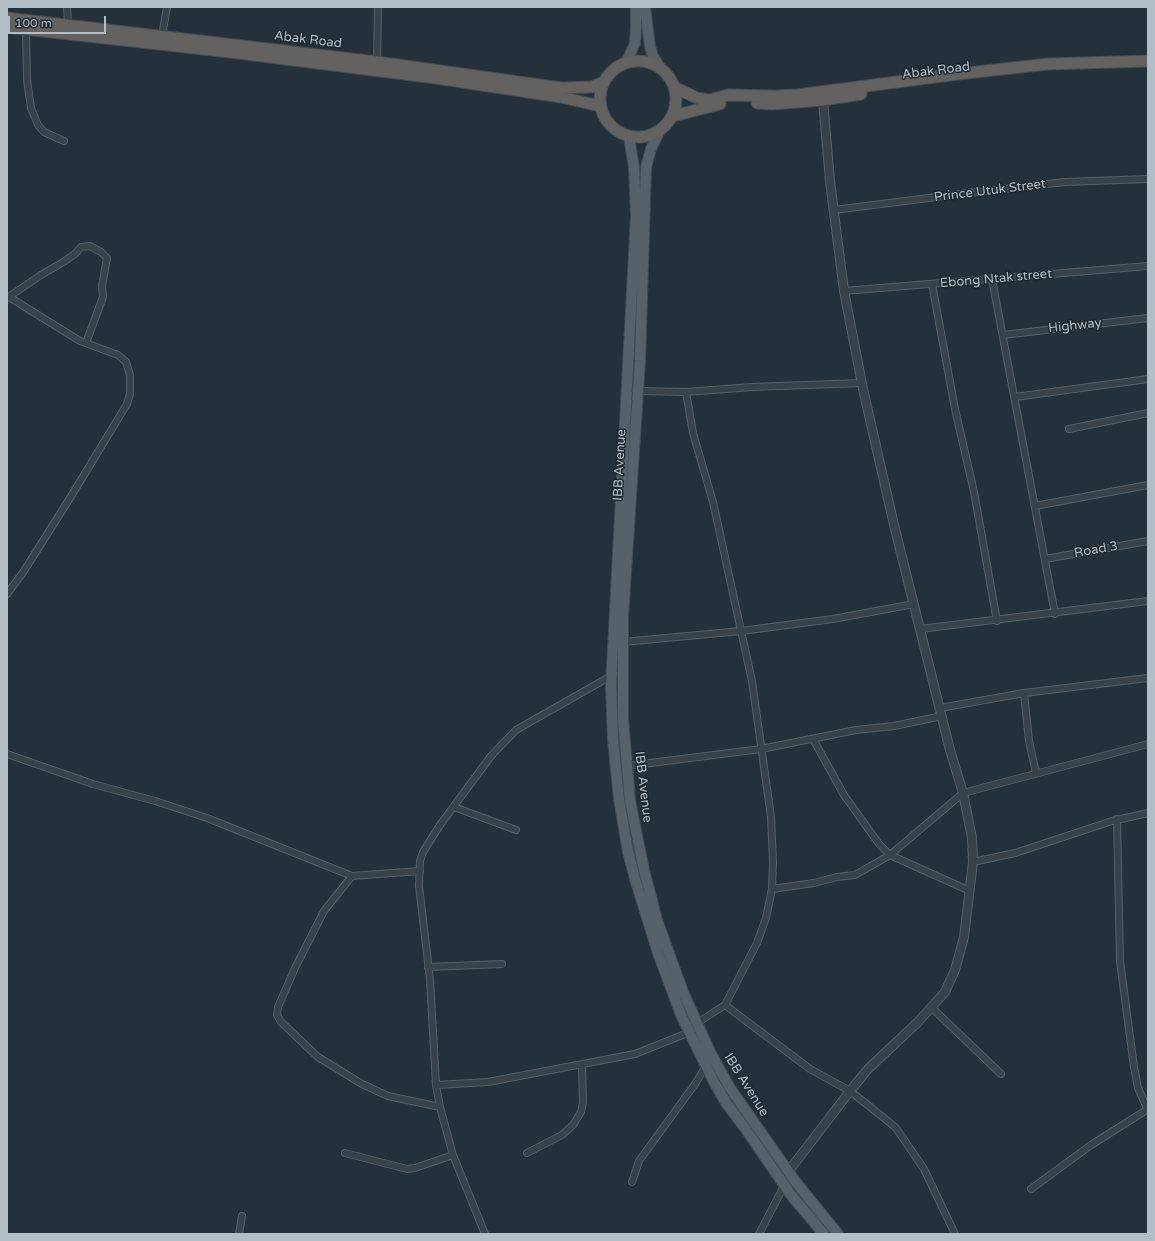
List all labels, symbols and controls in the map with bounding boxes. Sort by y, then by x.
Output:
scale bar [10,8,108,34]
text: 100 m [15,16,52,30]
street label: Abak Road [273,28,343,52]
street label: Abak Road [901,59,971,83]
street label: Prince Utuk Street [933,176,1047,206]
street label: Ebong Ntak street [939,266,1053,292]
street label: Highway [1048,315,1102,337]
street label: IBB Avenue [610,429,630,501]
street label: Road 3 [1073,538,1119,562]
street label: IBB Avenue [631,751,655,823]
street label: IBB Avenue [720,1050,772,1120]

